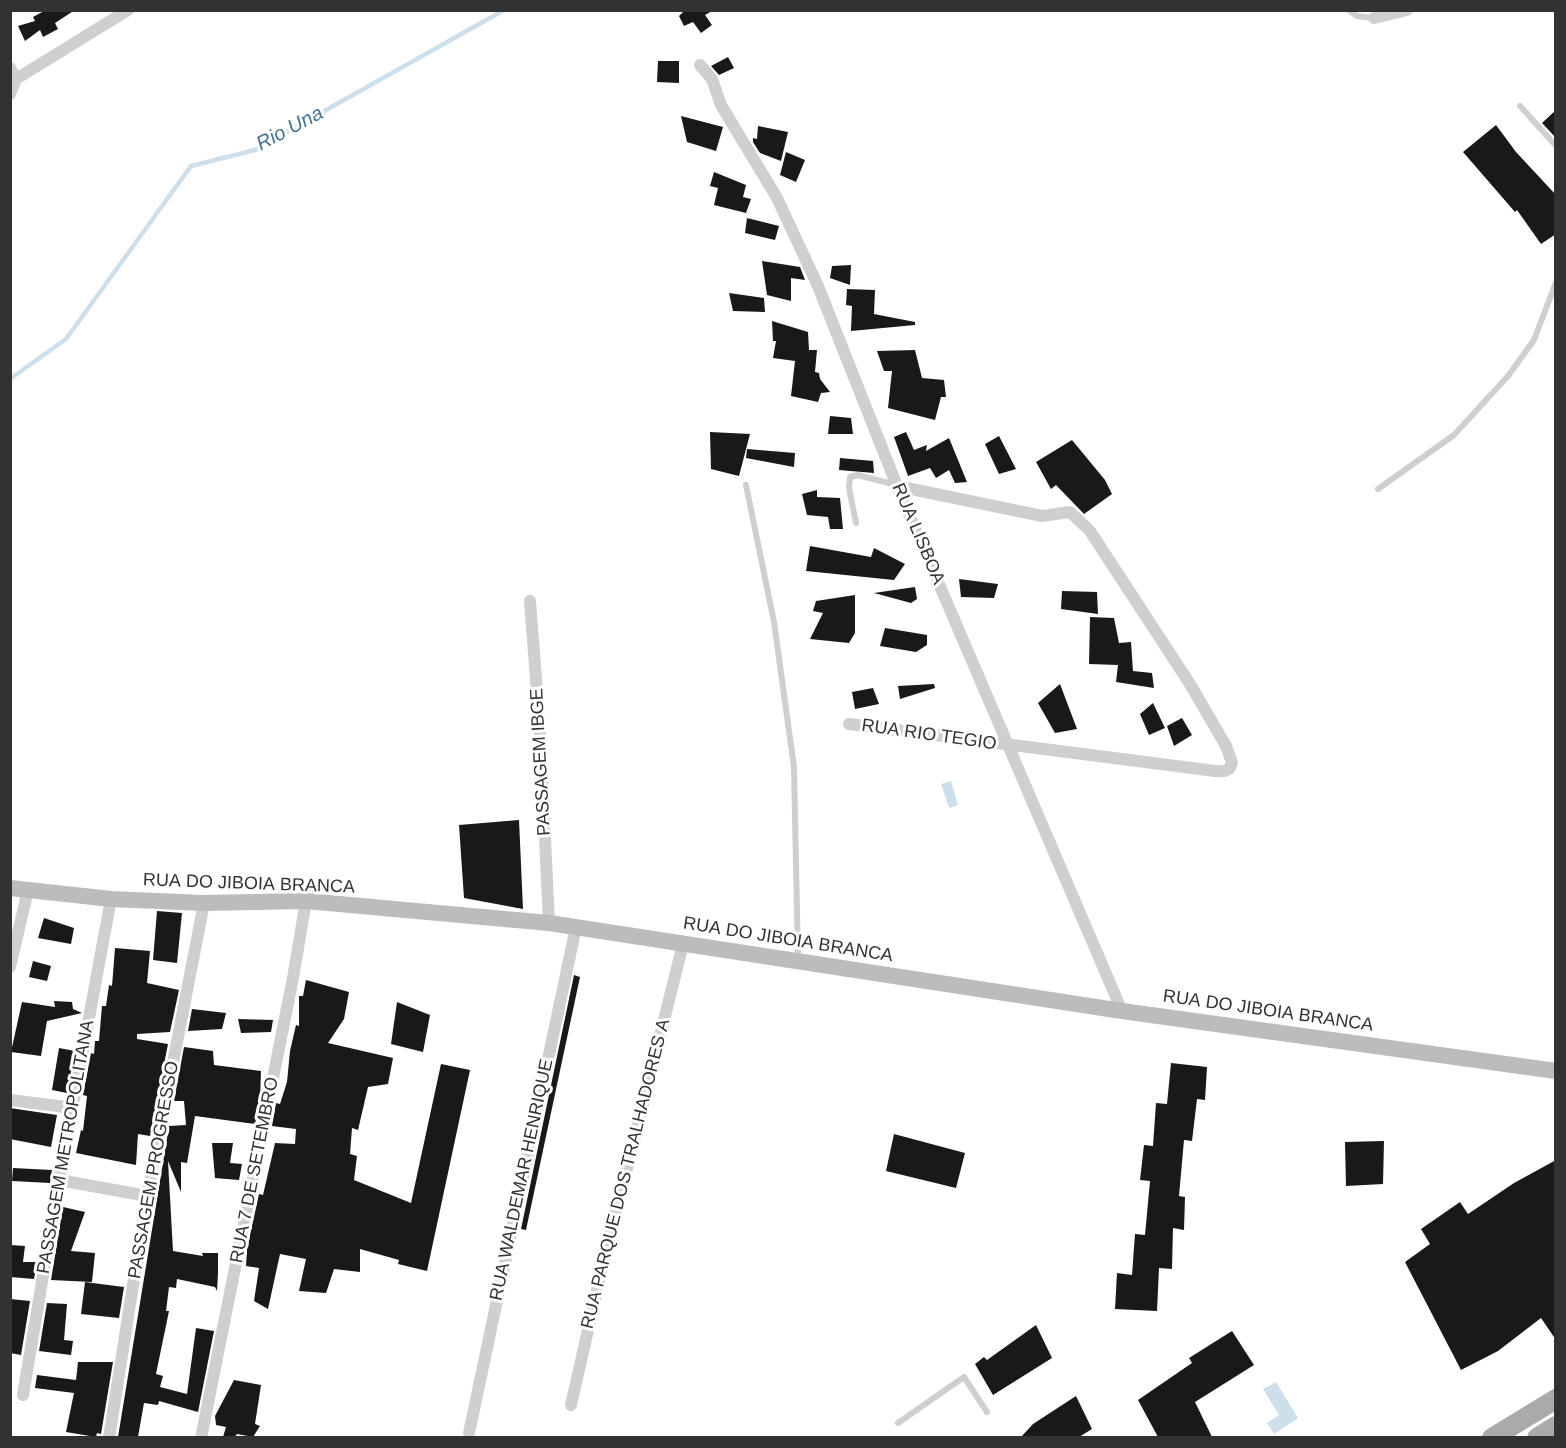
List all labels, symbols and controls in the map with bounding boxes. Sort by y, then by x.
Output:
water label: Rio Una [252,101,328,157]
street label: RUA LISBOA [887,480,949,588]
street label: PASSAGEM IBGE [526,688,556,836]
street label: RUA RIO TEGIO [860,715,998,755]
street label: RUA DO JIBOIA BRANCA [143,870,355,898]
street label: RUA DO JIBOIA BRANCA [682,913,894,967]
street label: RUA DO JIBOIA BRANCA [1162,986,1374,1036]
street label: RUA PARQUE DOS TRALHADORES A [577,1017,675,1331]
street label: PASSAGEM METROPOLITANA [33,1018,99,1276]
street label: RUA WALDEMAR HENRIQUE [486,1057,558,1303]
street label: PASSAGEM PROGRESSO [124,1059,184,1281]
street label: RUA 7 DE SETEMBRO [226,1075,284,1265]

